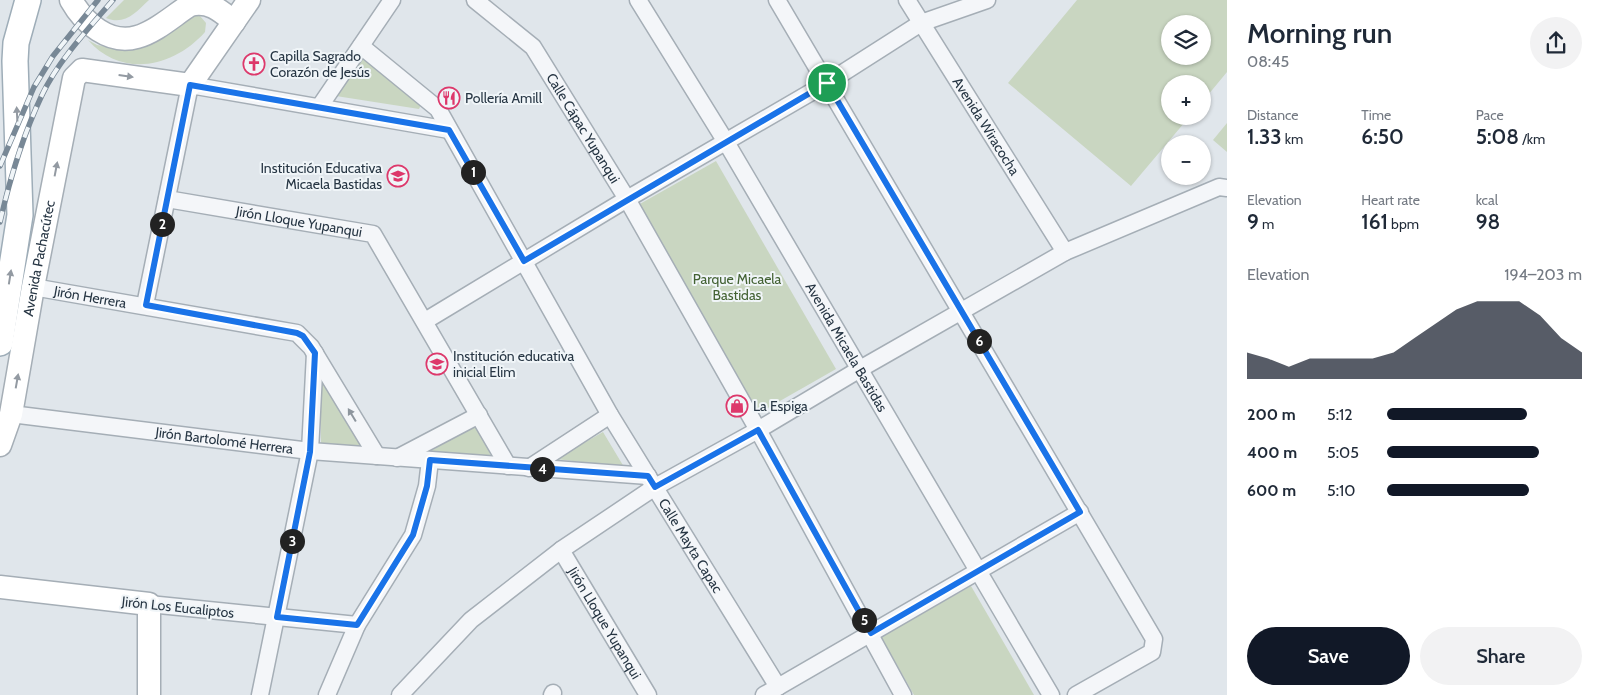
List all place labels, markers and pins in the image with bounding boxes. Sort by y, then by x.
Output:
place label: Capilla Sagrado Corazón de Jesús [270,47,370,81]
church icon: Capilla Sagrado Corazón de Jesús [242,52,266,76]
pin [806,62,848,104]
restaurant icon: Pollería Amill [437,86,461,110]
place label: Pollería Amill [465,89,543,107]
place label: Institución Educativa Micaela Bastidas [260,159,382,193]
pin: 1 [460,160,486,184]
school or university icon: Institución Educativa Micaela Bastidas [386,164,410,188]
pin: 2 [150,212,174,236]
pin: 6 [966,328,992,354]
place label: Institución educativa inicial Elim [453,347,575,381]
school or university icon: Institución educativa inicial Elim [425,352,449,376]
shop icon: La Espiga [725,394,749,418]
place label: La Espiga [753,397,808,415]
pin: 4 [530,456,554,482]
pin: 3 [280,528,304,554]
pin: 5 [852,608,876,632]

